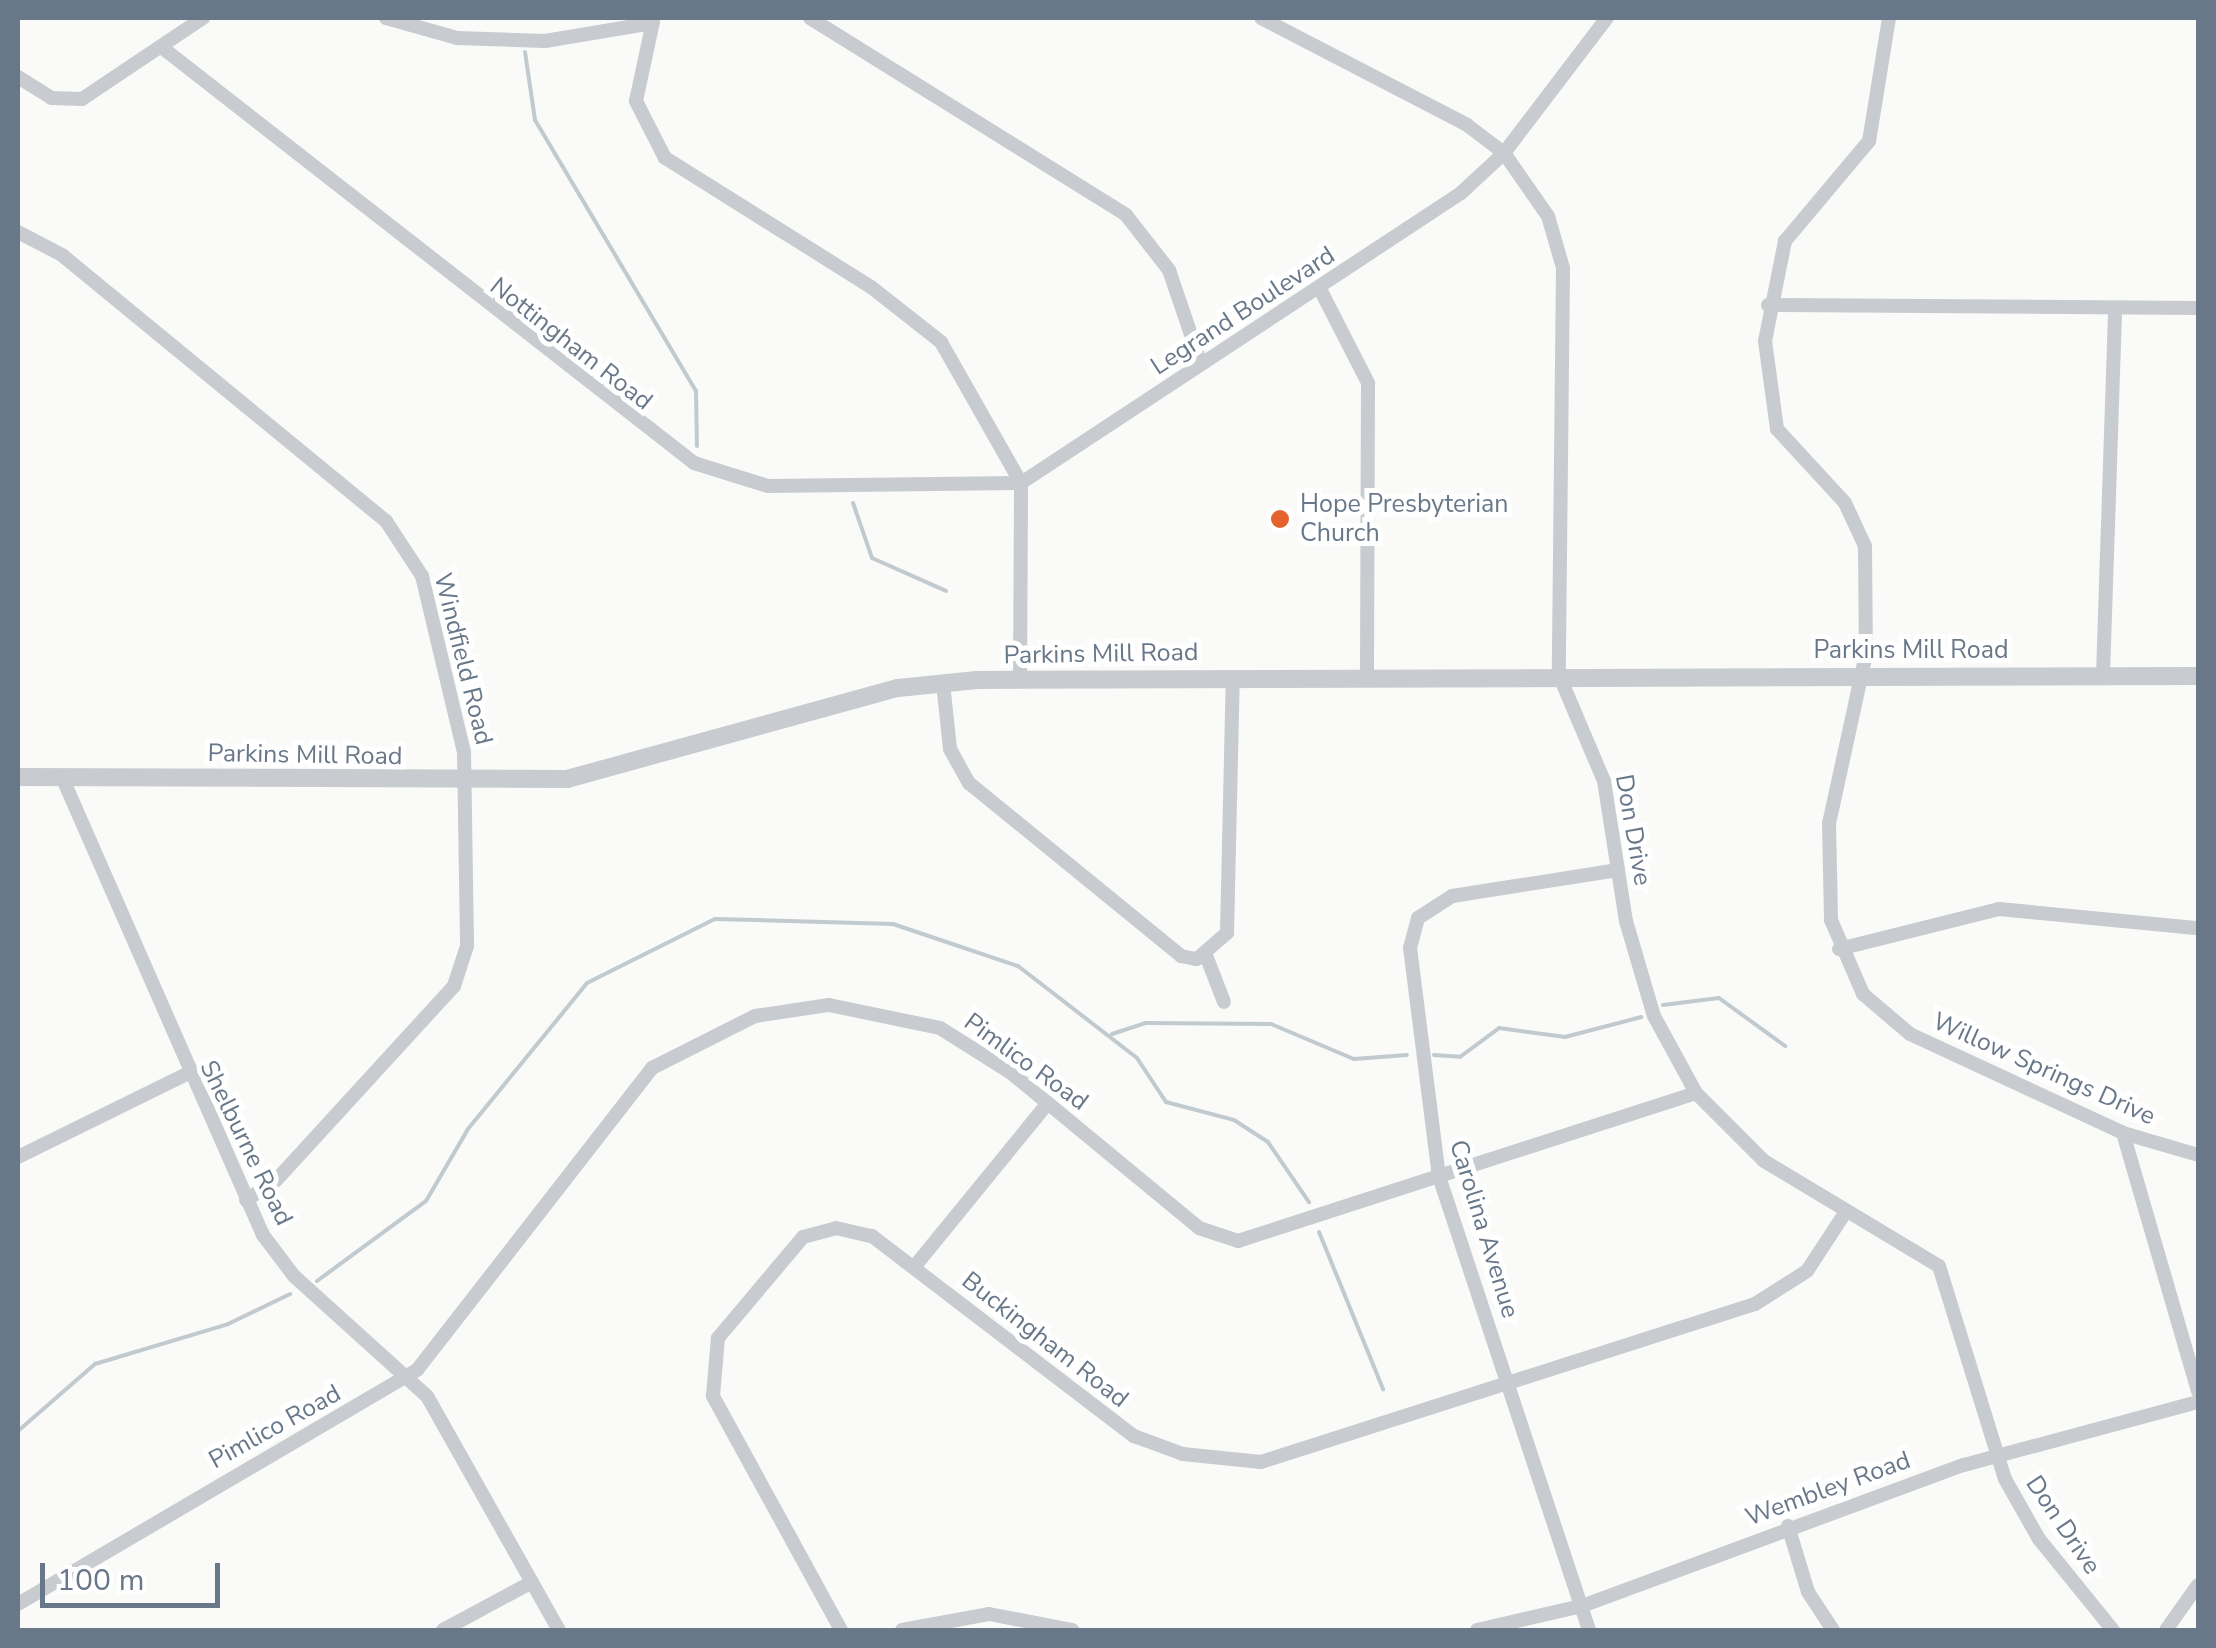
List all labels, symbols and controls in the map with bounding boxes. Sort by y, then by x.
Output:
street label: Legrand Boulevard [1145,240,1341,382]
street label: Nottingham Road [484,271,658,417]
place label: Hope Presbyterian Church [1300,490,1509,549]
marker: Hope Presbyterian Church [1269,508,1291,530]
street label: Windfield Road [427,570,499,748]
street label: Parkins Mill Road [1814,635,2008,665]
street label: Parkins Mill Road [1003,637,1199,671]
street label: Parkins Mill Road [207,738,403,772]
street label: Don Drive [1608,772,1658,888]
street label: Willow Springs Drive [1928,1006,2160,1132]
street label: Pimlico Road [958,1007,1094,1117]
street label: Shelburne Road [193,1056,299,1230]
street label: Carolina Avenue [1443,1136,1525,1322]
street label: Buckingham Road [956,1266,1134,1414]
street label: Pimlico Road [204,1378,346,1476]
street label: Wembley Road [1741,1445,1915,1533]
street label: Don Drive [2019,1470,2107,1580]
scale bar [45,1543,225,1605]
text: 100 m [57,1560,144,1601]

